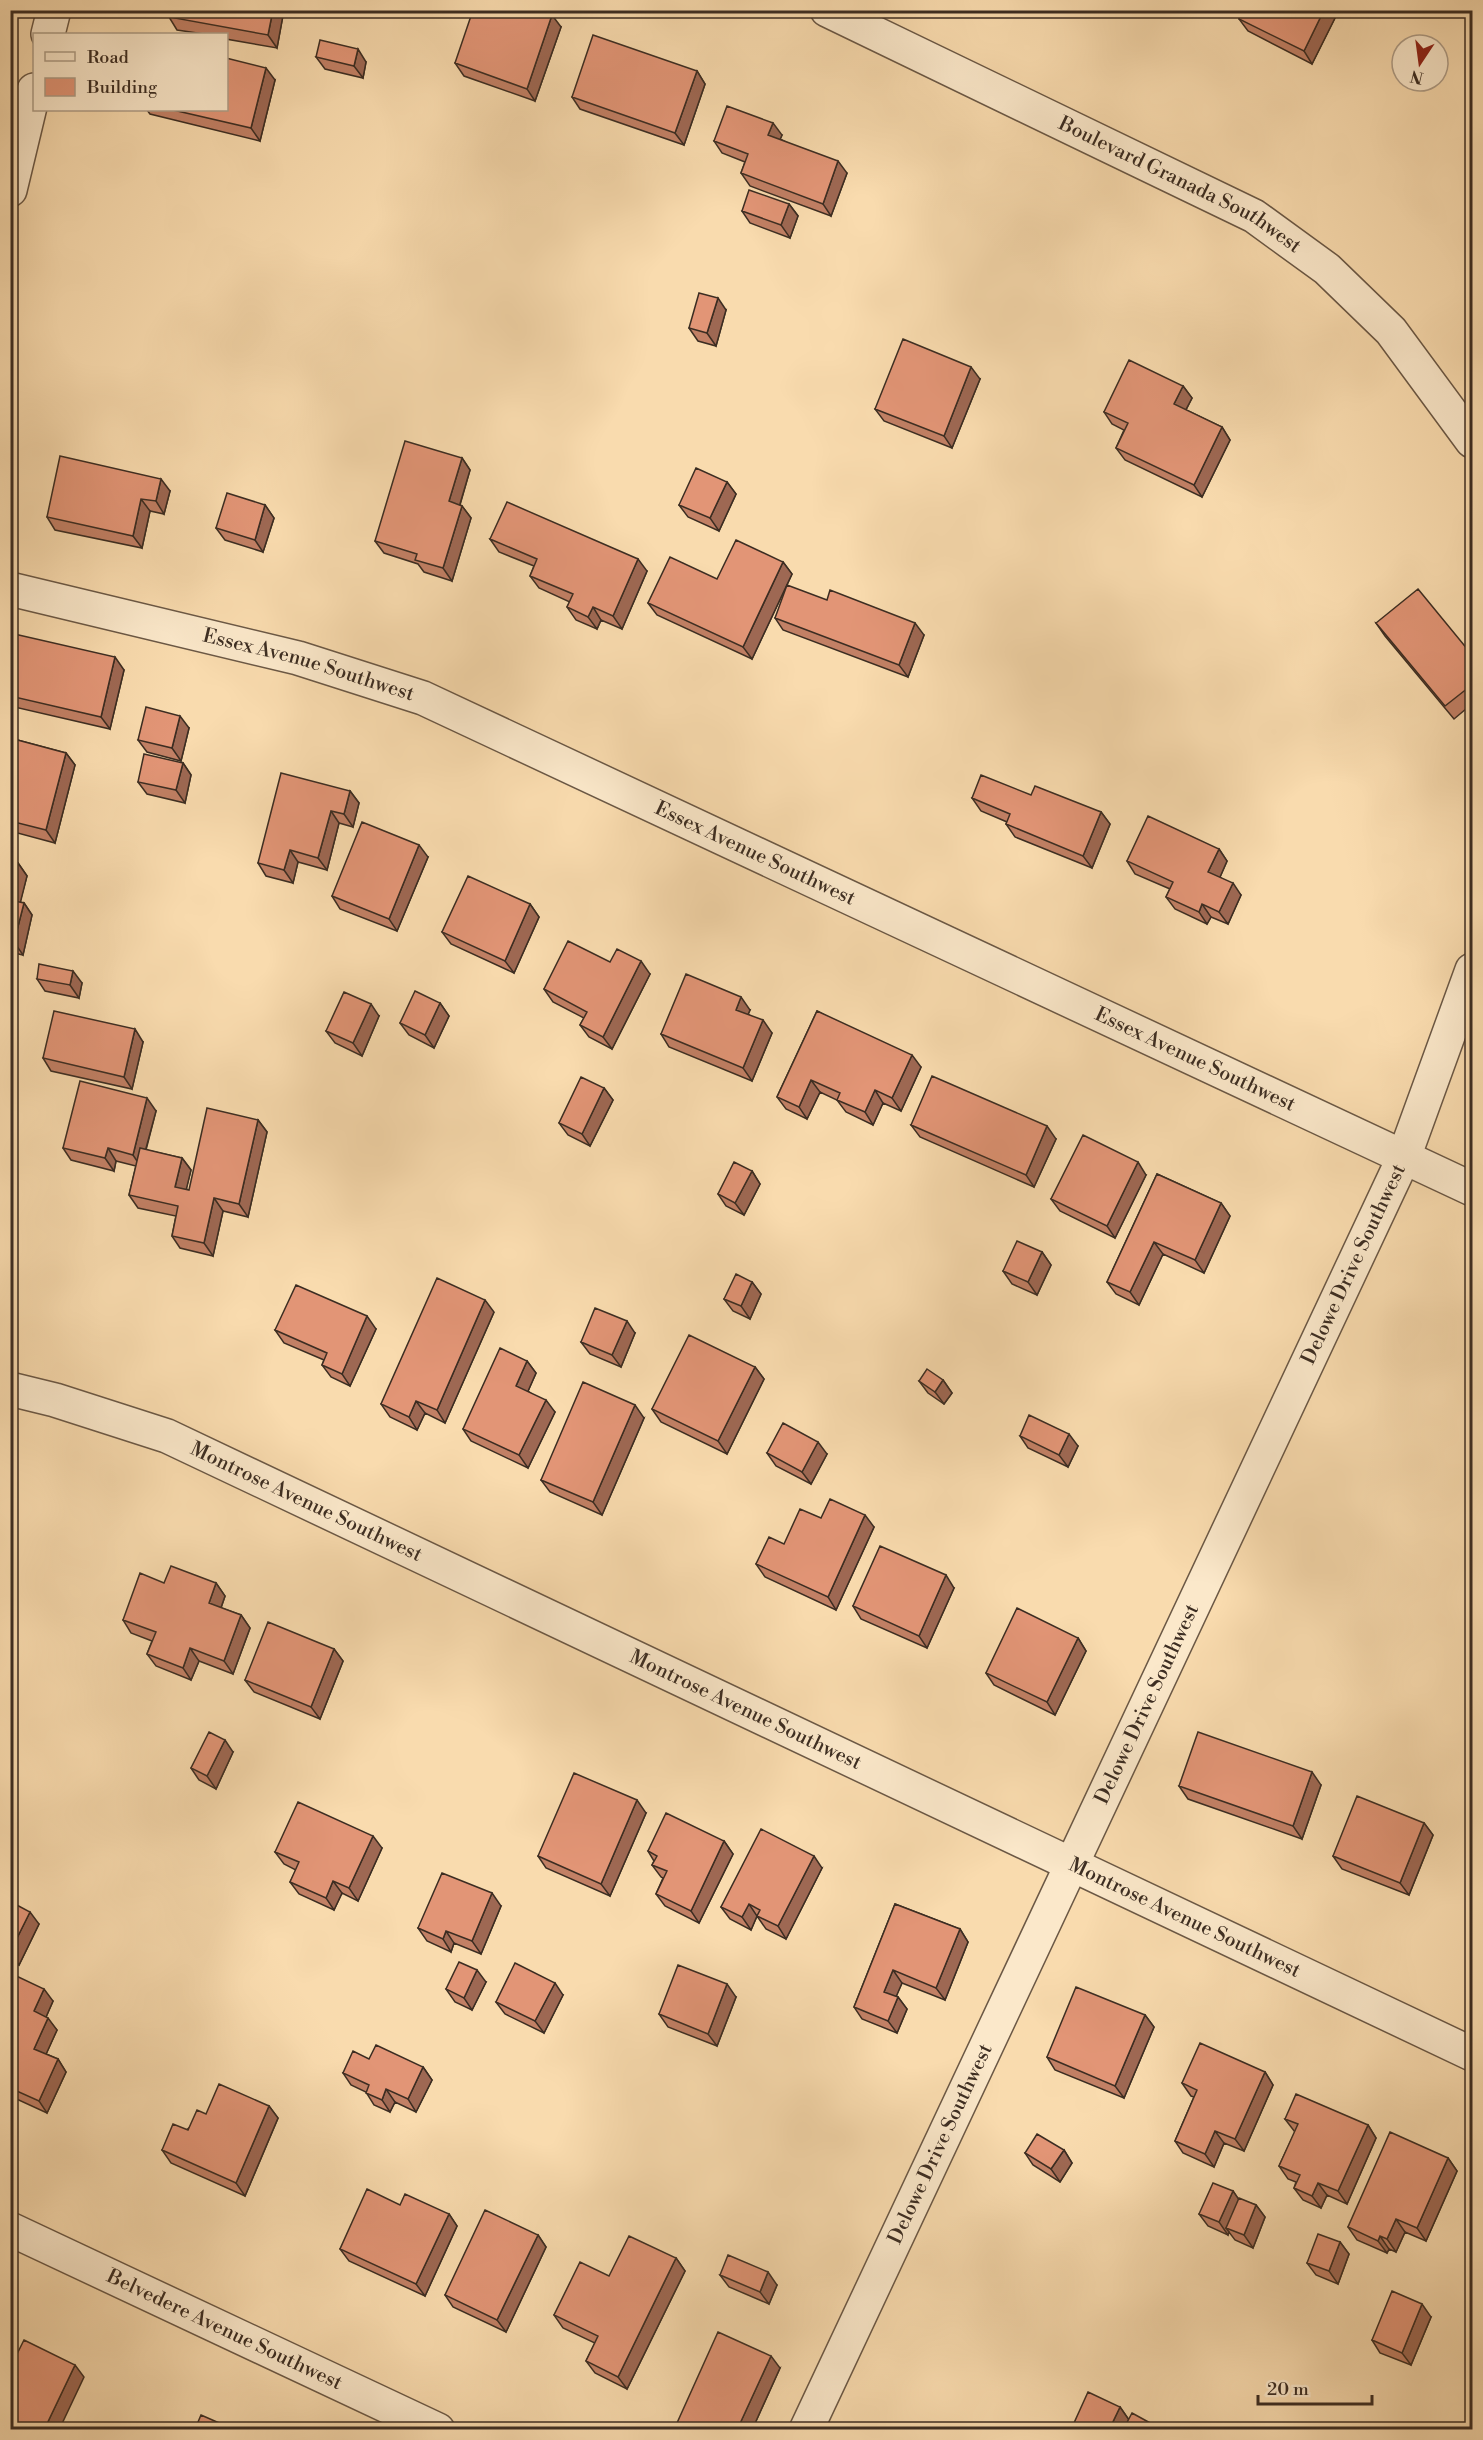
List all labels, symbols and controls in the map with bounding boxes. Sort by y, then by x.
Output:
legend [33,33,228,111]
north arrow [1390,33,1450,93]
text: Road [87,46,130,69]
text: N [1408,65,1425,88]
text: Building [86,76,158,99]
street label: Boulevard Granada Southwest [1054,111,1306,259]
street label: Essex Avenue Southwest [200,623,417,707]
street label: Essex Avenue Southwest [651,796,859,911]
street label: Essex Avenue Southwest [1091,1002,1300,1117]
street label: Delowe Drive Southwest [1296,1160,1411,1368]
street label: Montrose Avenue Southwest [186,1436,426,1568]
street label: Delowe Drive Southwest [1089,1600,1205,1808]
street label: Montrose Avenue Southwest [625,1644,865,1776]
street label: Montrose Avenue Southwest [1065,1852,1305,1984]
street label: Delowe Drive Southwest [883,2040,998,2248]
street label: Belvedere Avenue Southwest [102,2263,346,2396]
scale bar [1258,2368,1372,2406]
text: 20 m [1267,2378,1309,2401]

